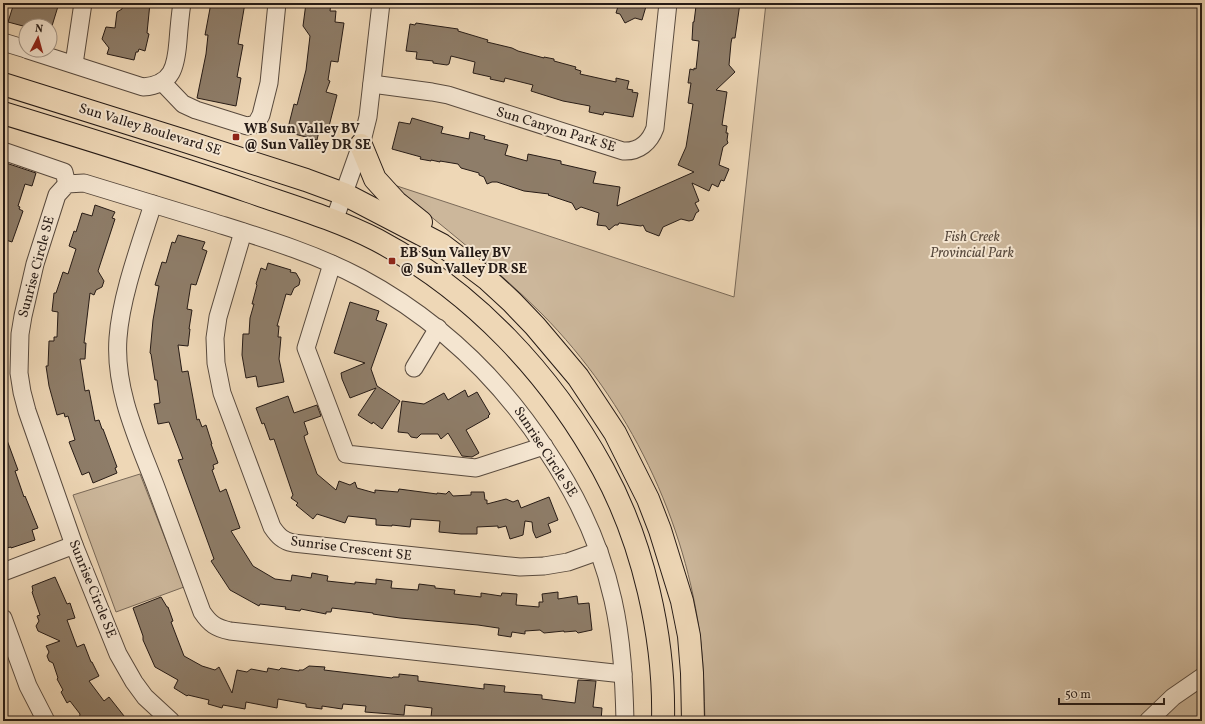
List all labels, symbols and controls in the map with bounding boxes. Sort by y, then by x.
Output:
north arrow [18,18,58,58]
text: N [34,22,44,37]
street label: Sun Valley Boulevard SE [76,99,224,161]
street label: Sun Canyon Park SE [494,103,618,157]
place label: WB Sun Valley BV @ Sun Valley DR SE [244,120,372,155]
marker: WB Sun Valley BV @ Sun Valley DR SE [231,132,241,142]
street label: Sunrise Circle SE [14,214,60,320]
park label: Fish Creek Provincial Park [930,228,1015,263]
place label: EB Sun Valley BV @ Sun Valley DR SE [400,244,528,279]
marker: EB Sun Valley BV @ Sun Valley DR SE [387,256,397,266]
street label: Sunrise Circle SE [509,403,581,501]
street label: Sunrise Crescent SE [289,532,413,566]
street label: Sunrise Circle SE [64,537,120,641]
scale bar [1059,680,1164,706]
text: 50 m [1065,687,1091,703]

